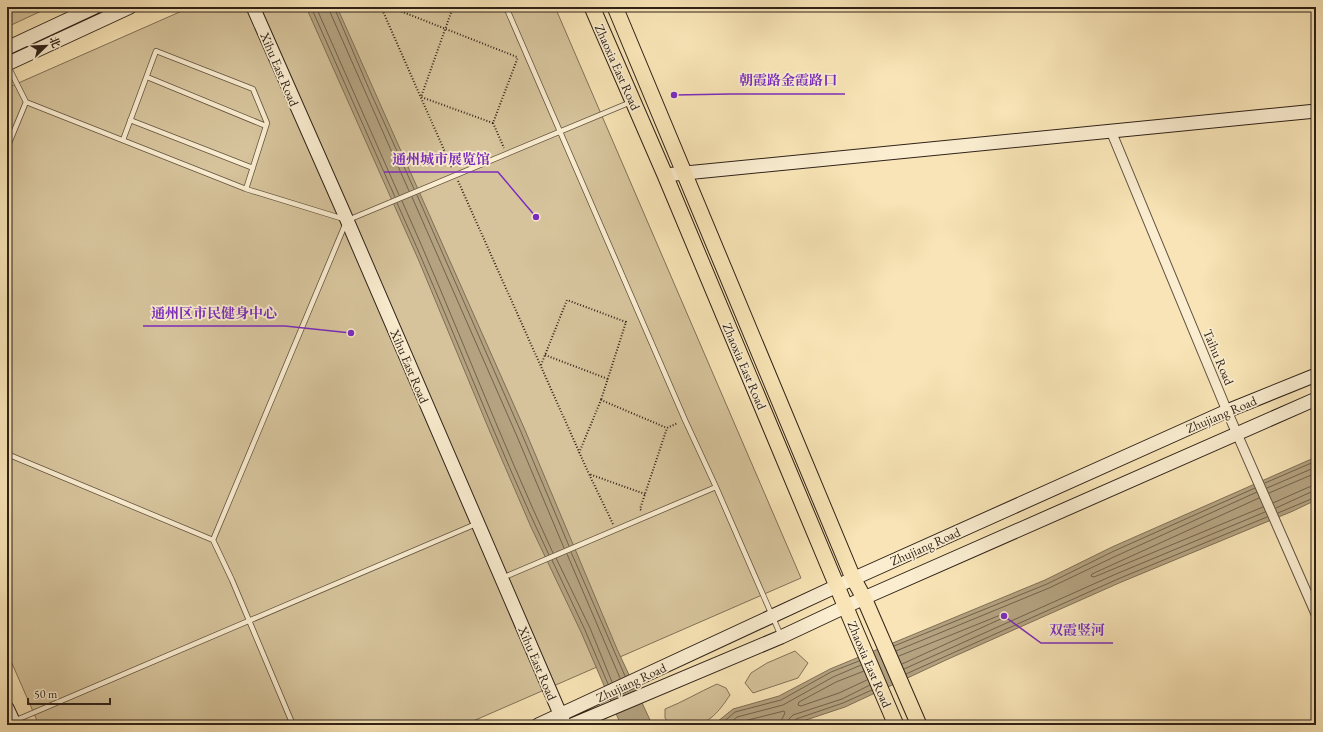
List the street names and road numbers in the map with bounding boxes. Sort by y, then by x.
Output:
street label: Zhaoxia East Road [591,21,644,113]
street label: Xihu East Road [256,29,303,109]
street label: Zhaoxia East Road [719,320,771,412]
street label: Xihu East Road [386,326,433,406]
street label: Taihu Road [1199,327,1238,388]
street label: Zhujiang Road [1183,392,1259,437]
street label: Zhujiang Road [887,523,963,569]
street label: Zhaoxia East Road [844,618,896,710]
street label: Xihu East Road [514,623,561,703]
street label: Zhujiang Road [594,659,669,706]

